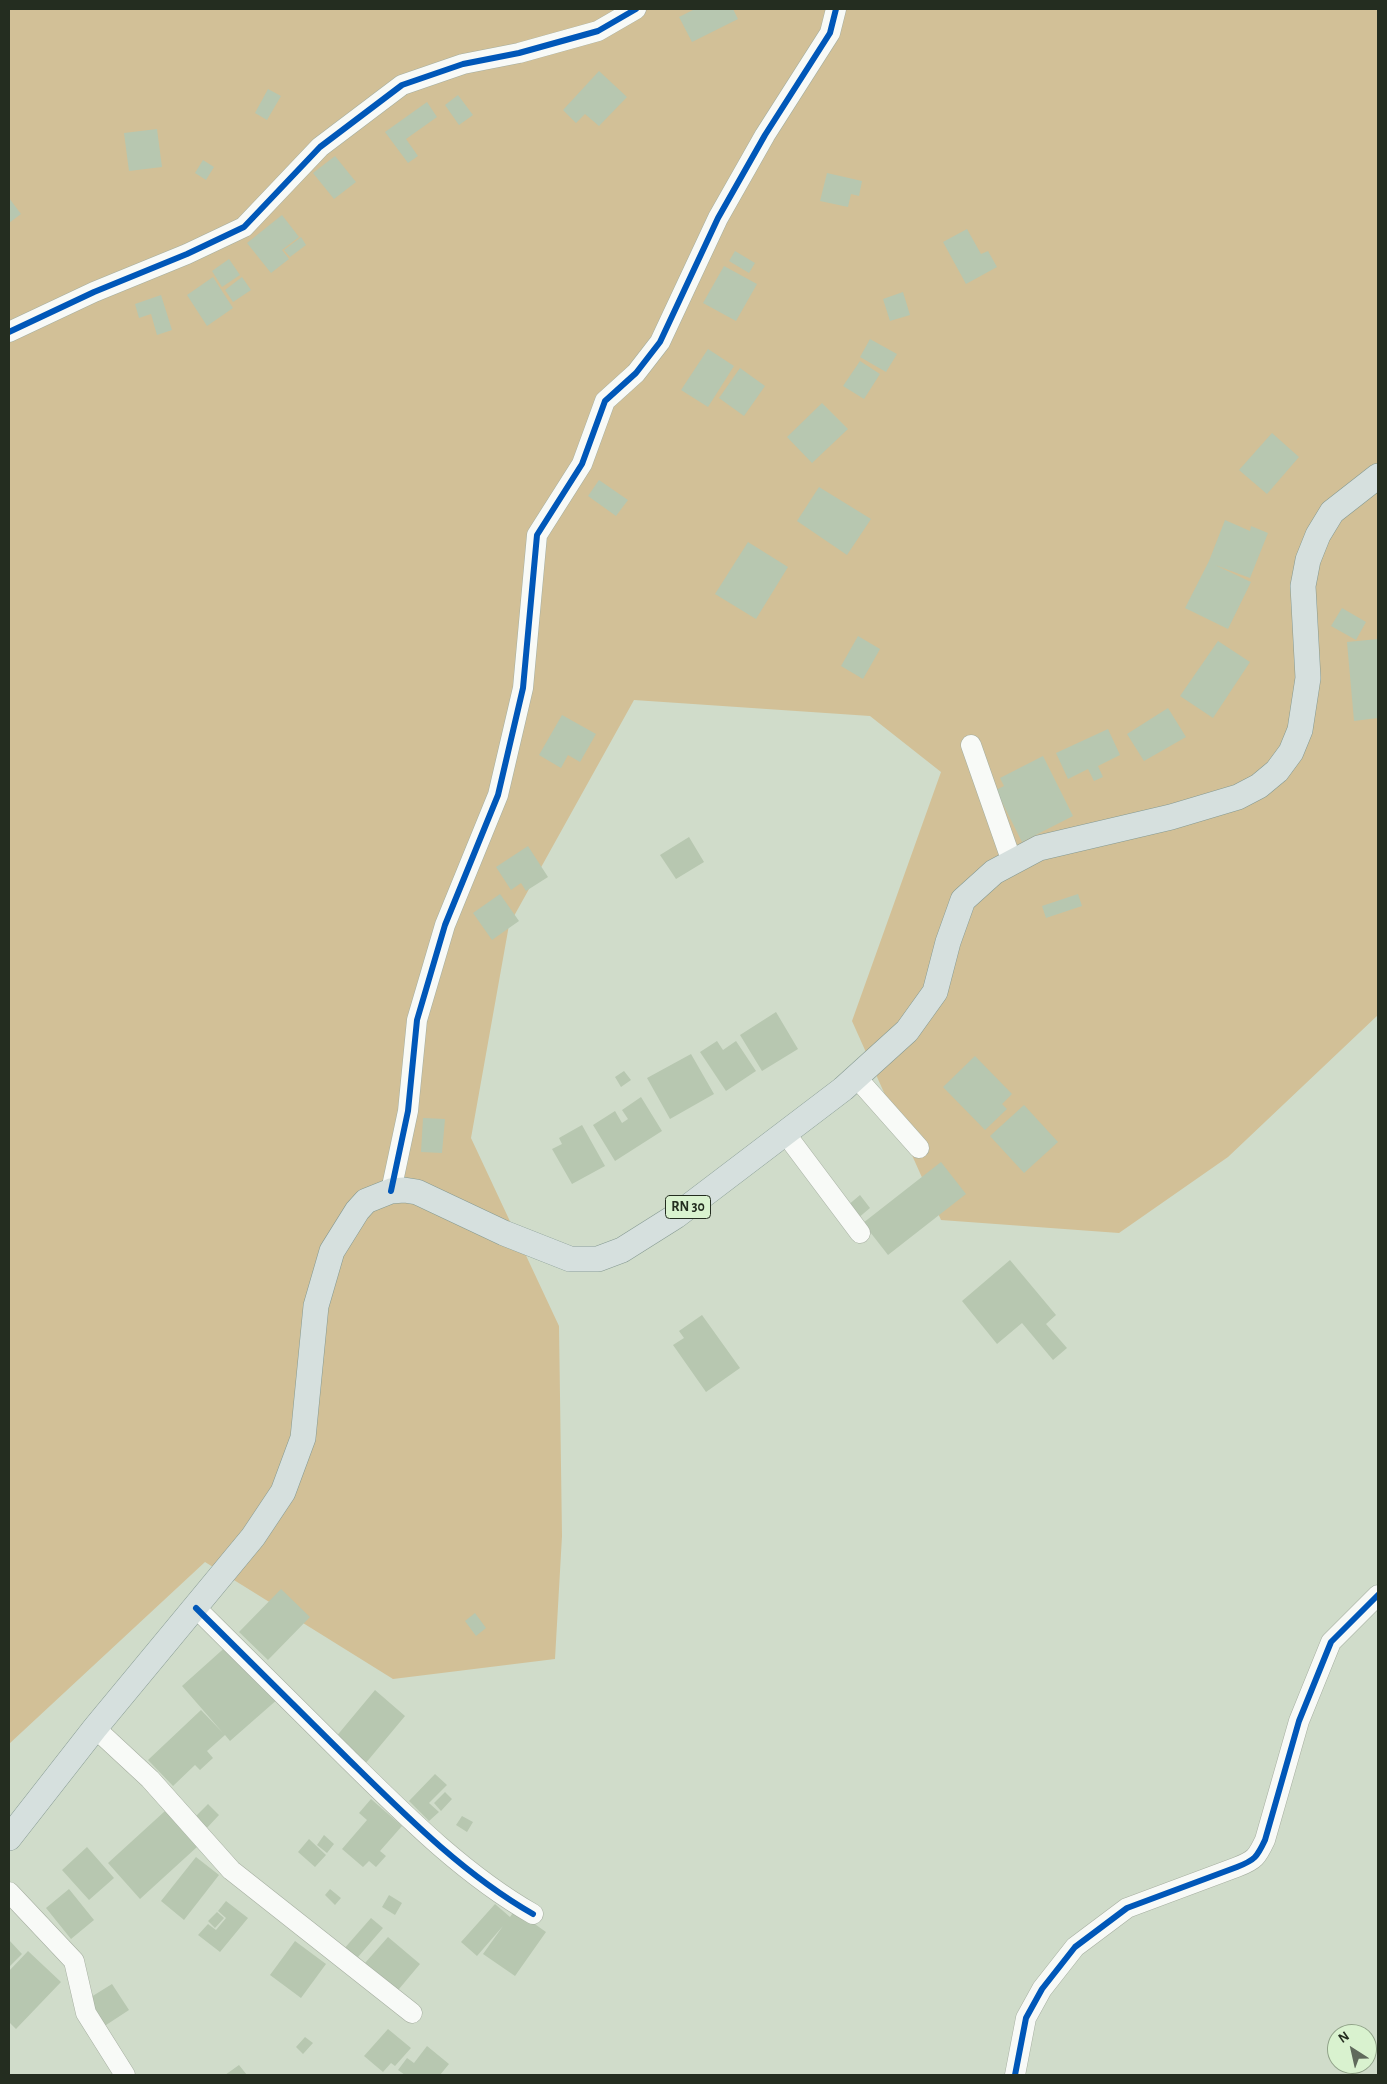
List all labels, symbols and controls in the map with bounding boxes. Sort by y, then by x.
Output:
road number: RN 30 [666,1196,710,1218]
north arrow [1327,2024,1377,2074]
text: N [1336,2029,1352,2046]

